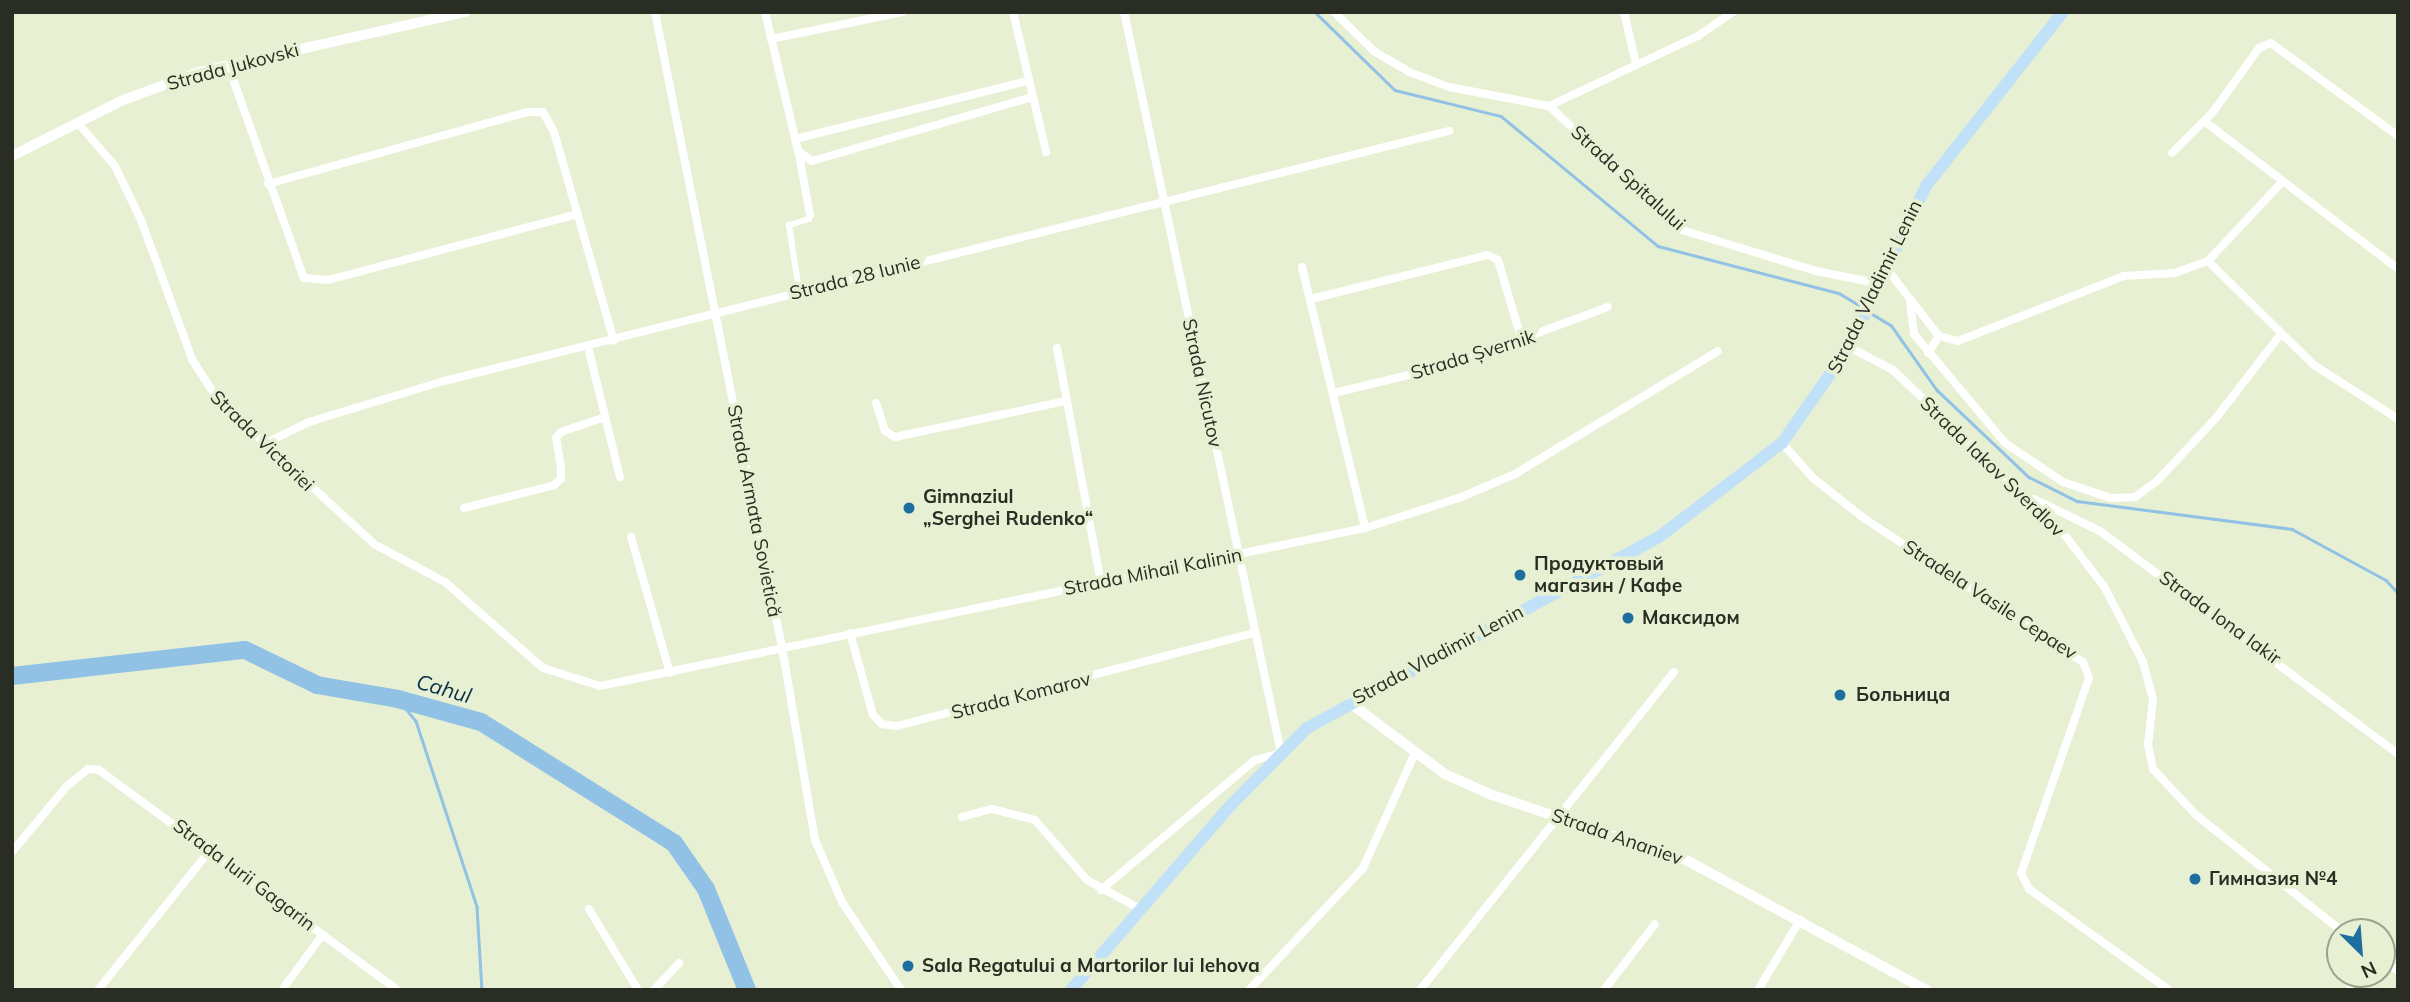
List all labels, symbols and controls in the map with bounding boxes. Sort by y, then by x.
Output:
street label: Strada Jukovski [165,38,301,96]
street label: Strada Spitalului [1566,121,1690,235]
street label: Strada Vladimir Lenin [1823,197,1927,377]
street label: Strada 28 Iunie [787,251,923,305]
street label: Strada Nicutov [1177,317,1227,449]
street label: Strada Șvernik [1408,325,1538,385]
street label: Strada Victoriei [205,386,319,496]
street label: Strada Iakov Sverdlov [1915,392,2069,542]
street label: Strada Armata Sovietică [722,403,786,619]
place label: Gimnaziul „Serghei Rudenko“ [923,486,1093,530]
marker: Gimnaziul „Serghei Rudenko“ [901,500,917,516]
street label: Stradela Vasile Cepaev [1899,535,2081,665]
street label: Strada Mihail Kalinin [1062,544,1244,600]
place label: Продуктовый магазин / Кафе [1534,553,1682,597]
street label: Strada Iona Iakir [2155,566,2285,670]
marker: Продуктовый магазин / Кафе [1512,567,1528,583]
street label: Strada Vladimir Lenin [1349,600,1527,710]
place label: Максидом [1642,607,1740,629]
marker: Максидом [1620,610,1636,626]
water label: Cahul [414,668,474,708]
street label: Strada Komarov [949,668,1093,724]
place label: Больница [1856,684,1950,706]
marker: Больница [1830,685,1850,705]
street label: Strada Ananiev [1549,804,1685,870]
street label: Strada Iurii Gagarin [168,814,320,936]
place label: Гимназия №4 [2209,868,2337,890]
marker: Гимназия №4 [2187,871,2203,887]
north arrow [2326,918,2396,988]
place label: Sala Regatului a Martorilor lui Iehova [922,955,1260,977]
text: N [2357,956,2381,984]
marker: Sala Regatului a Martorilor lui Iehova [900,958,916,974]

